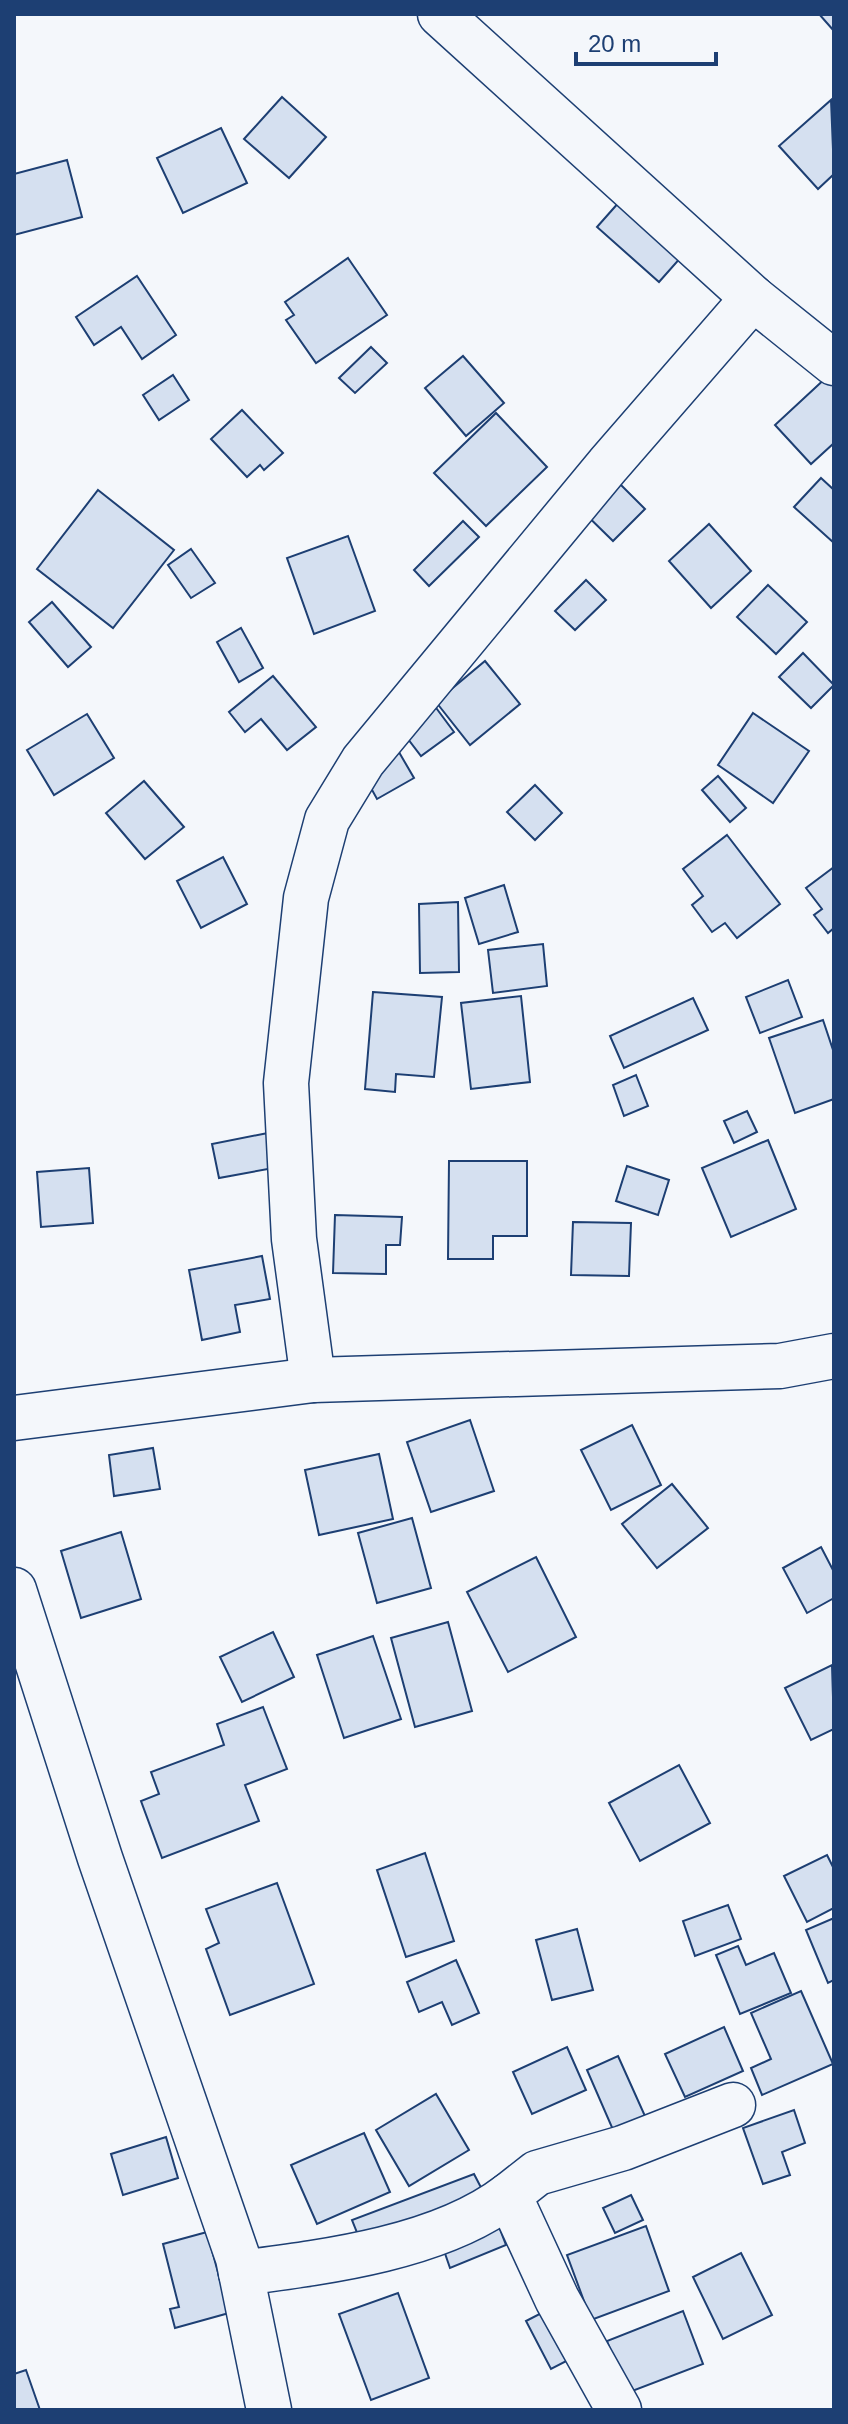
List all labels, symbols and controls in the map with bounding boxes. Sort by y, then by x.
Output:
scale bar [576,16,716,66]
text: 20 m [588,30,641,57]

